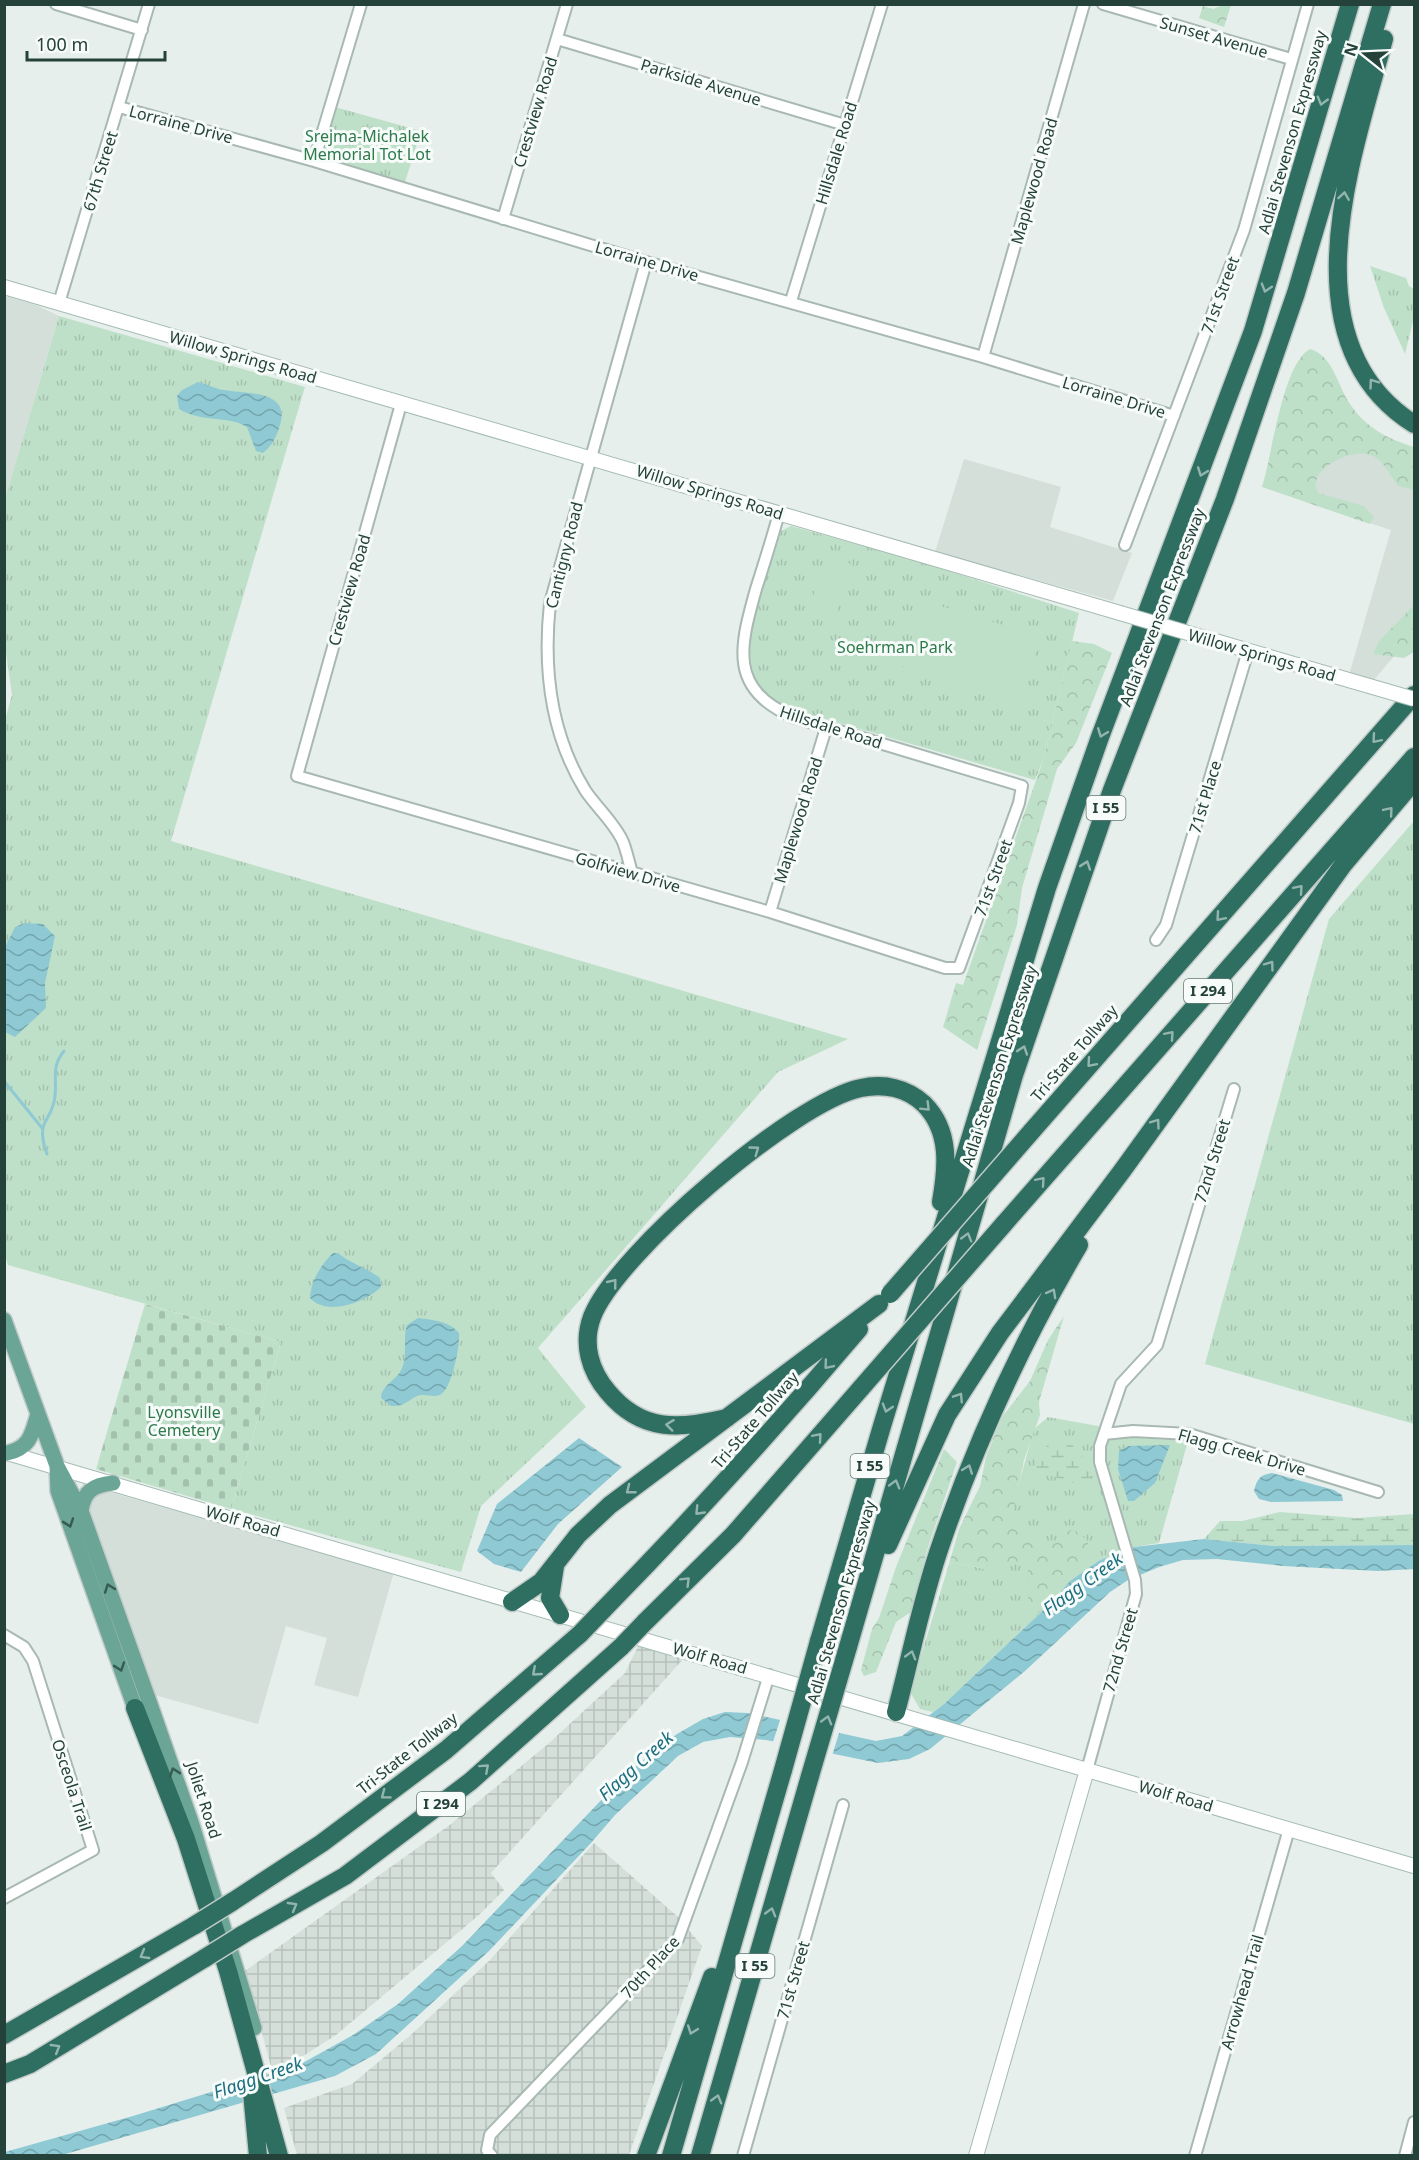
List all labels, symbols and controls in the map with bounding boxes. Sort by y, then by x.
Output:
street label: Sunset Avenue [1157,11,1271,63]
scale bar [27,24,165,62]
north arrow [1335,24,1395,84]
street label: Adlai Stevenson Expressway [1252,27,1332,236]
text: 100 m [36,32,88,56]
text: N [1338,40,1363,59]
street label: Parkside Avenue [638,53,764,111]
street label: Crestview Road [508,54,562,170]
one-way arrow [1317,95,1329,106]
street label: Hillsdale Road [810,99,862,207]
street label: Lorraine Drive [127,100,235,148]
street label: Maplewood Road [1005,115,1063,247]
park label: Srejma-Michalek Memorial Tot Lot [303,125,431,165]
street label: 67th Street [77,128,123,214]
one-way arrow [1337,191,1349,201]
street label: Lorraine Drive [593,236,701,286]
street label: 71st Street [1196,253,1244,337]
one-way arrow [1261,282,1273,293]
street label: Willow Springs Road [167,325,319,389]
street label: Lorraine Drive [1060,371,1168,423]
one-way arrow [1369,379,1380,390]
street label: Willow Springs Road [634,459,786,525]
one-way arrow [1196,466,1209,477]
street label: Cantigny Road [540,499,588,611]
street label: Adlai Stevenson Expressway [1114,504,1210,709]
street label: Crestview Road [323,532,375,648]
street label: Willow Springs Road [1186,623,1338,687]
park label: Soehrman Park [837,636,953,658]
street label: Hillsdale Road [777,700,885,754]
one-way arrow [1097,726,1109,737]
one-way arrow [1372,732,1383,742]
street label: Maplewood Road [768,754,828,886]
street label: 71st Place [1183,758,1227,836]
road number: I 55 [1086,796,1126,820]
one-way arrow [1382,807,1393,818]
street label: 71st Street [969,836,1017,920]
street label: Golfview Drive [573,847,683,897]
one-way arrow [1079,860,1092,871]
one-way arrow [1292,885,1303,895]
one-way arrow [1216,910,1227,921]
one-way arrow [1263,961,1274,972]
street label: Adlai Stevenson Expressway [956,962,1042,1170]
road number: I 294 [1184,979,1232,1003]
street label: Tri-State Tollway [1026,999,1123,1106]
one-way arrow [1163,1031,1174,1042]
one-way arrow [1016,1045,1028,1056]
one-way arrow [1087,1056,1098,1067]
one-way arrow [918,1099,929,1110]
street label: 72nd Street [1189,1116,1235,1206]
one-way arrow [1149,1119,1160,1130]
one-way arrow [748,1146,759,1157]
one-way arrow [1034,1177,1045,1188]
one-way arrow [960,1232,972,1243]
one-way arrow [606,1279,617,1290]
one-way arrow [1044,1289,1056,1299]
one-way arrow [825,1358,836,1369]
street label: Tri-State Tollway [707,1366,804,1473]
one-way arrow [952,1393,963,1404]
park label: Lyonsville Cemetery [147,1401,221,1441]
one-way arrow [882,1402,894,1413]
one-way arrow [666,1420,675,1432]
street label: Flagg Creek Drive [1176,1423,1308,1481]
one-way arrow [811,1433,822,1444]
road number: I 55 [850,1454,890,1478]
one-way arrow [960,1464,973,1475]
one-way arrow [888,1479,900,1490]
one-way arrow [625,1483,636,1494]
street label: Adlai Stevenson Expressway [801,1497,881,1706]
street label: Wolf Road [203,1500,283,1542]
one-way arrow [695,1505,706,1515]
one-way arrow [62,1517,75,1528]
water label: Flagg Creek [1038,1545,1128,1620]
one-way arrow [679,1577,690,1588]
one-way arrow [103,1583,116,1594]
street label: 72nd Street [1097,1605,1143,1695]
street label: Wolf Road [670,1637,750,1679]
one-way arrow [904,1650,917,1660]
one-way arrow [113,1661,126,1672]
one-way arrow [532,1665,543,1676]
street label: Tri-State Tollway [352,1706,462,1799]
one-way arrow [820,1715,832,1726]
water label: Flagg Creek [593,1724,679,1805]
street label: Osceola Trail [47,1736,97,1834]
street label: Joliet Road [181,1757,227,1841]
one-way arrow [478,1764,489,1775]
one-way arrow [169,1767,181,1778]
street label: Wolf Road [1136,1775,1216,1817]
one-way arrow [381,1788,392,1799]
road number: I 294 [417,1792,465,1816]
one-way arrow [286,1902,297,1913]
one-way arrow [764,1907,776,1918]
street label: 70th Place [616,1931,684,2003]
street label: Arrowhead Trail [1215,1932,1269,2052]
street label: 71st Street [771,1938,815,2022]
one-way arrow [140,1947,150,1959]
road number: I 55 [736,1954,774,1978]
one-way arrow [687,2024,699,2035]
one-way arrow [50,2043,60,2055]
water label: Flagg Creek [210,2050,307,2104]
one-way arrow [710,2094,722,2105]

